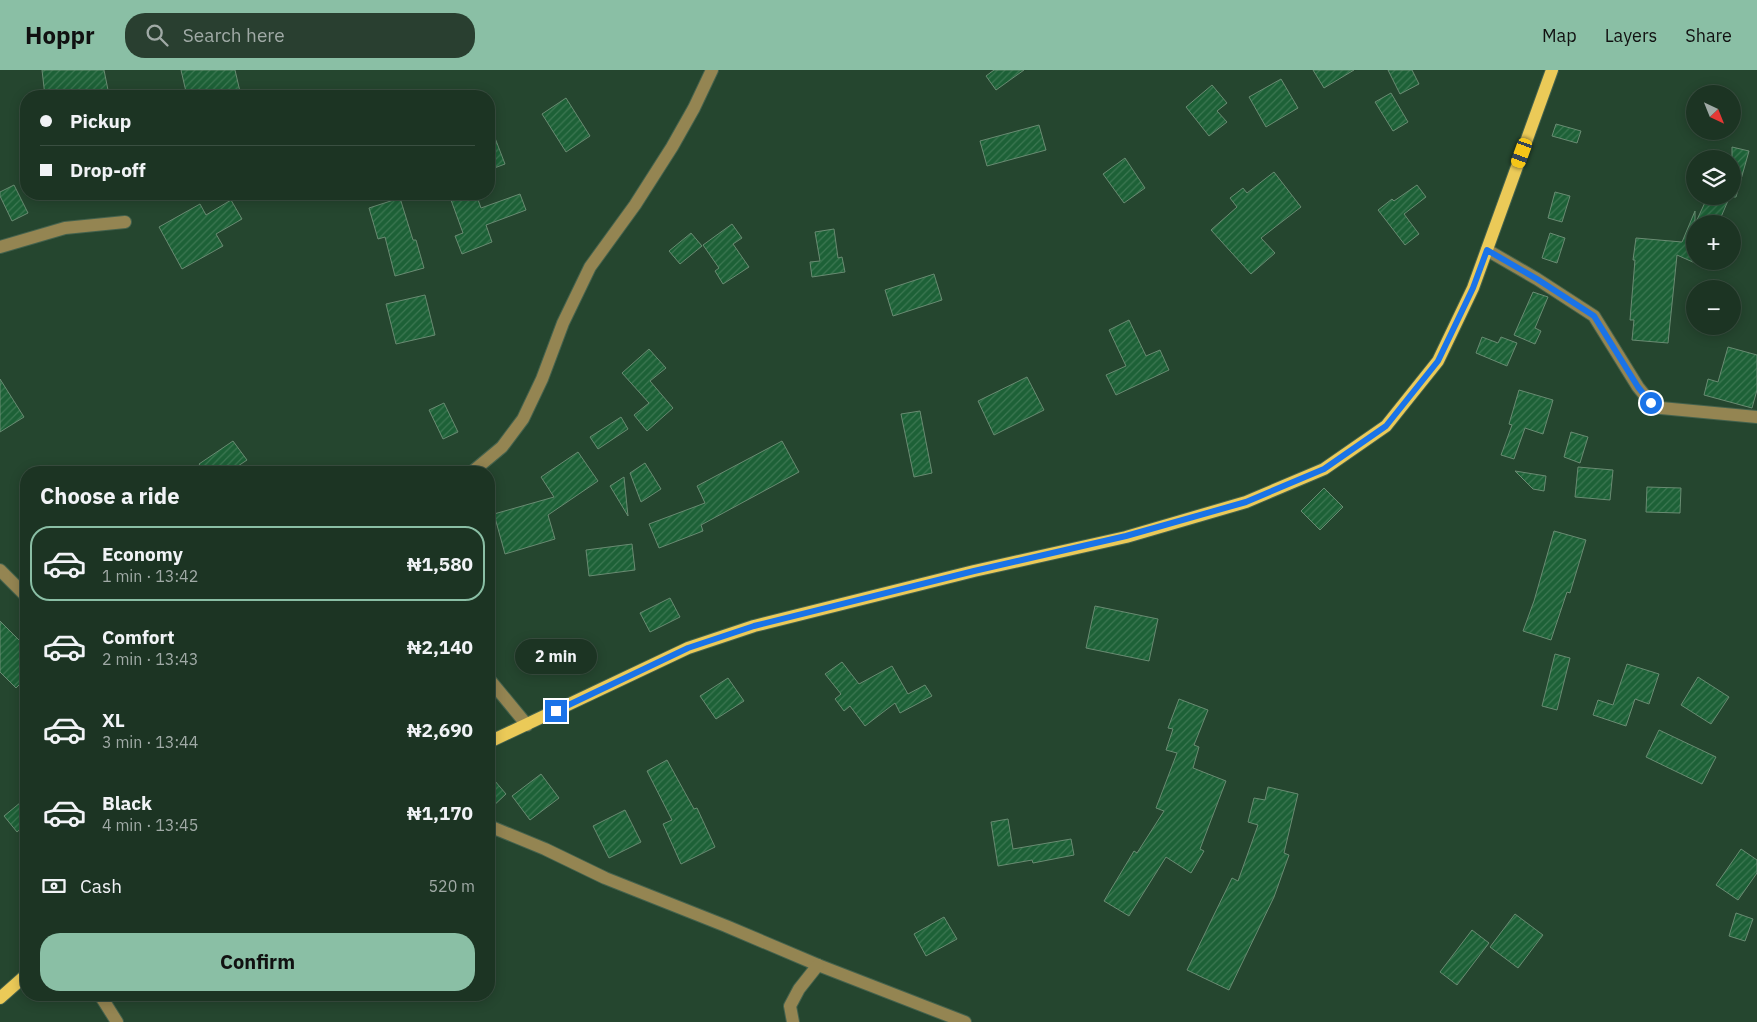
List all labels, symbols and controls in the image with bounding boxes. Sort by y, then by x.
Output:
search box [125,13,475,58]
text: Hoppr [25,19,95,51]
icon: search [143,21,171,49]
text: Search here [183,23,285,47]
text: Map [1542,24,1577,47]
text: Layers [1605,24,1657,47]
text: Share [1685,24,1732,47]
north arrow [1686,85,1741,140]
map controls [1686,85,1741,335]
text: Pickup [70,109,131,133]
car [1509,136,1534,170]
button: layers [1686,150,1741,205]
text: Drop-off [70,158,146,182]
button: + [1686,215,1741,270]
button: − [1686,280,1741,335]
route start [1640,392,1662,414]
text: Choose a ride [40,481,180,510]
icon: car [42,541,87,586]
text: Economy [102,542,183,566]
text: ₦1,580 [407,552,473,576]
text: 1 min · 13:42 [102,566,198,586]
icon: car [42,624,87,669]
text: Comfort [102,625,175,649]
text: ₦2,140 [407,635,473,659]
callout: 2 min [515,638,597,674]
text: 2 min [535,646,577,666]
text: 2 min · 13:43 [102,649,198,669]
route end [545,700,567,722]
icon: car [42,707,87,752]
text: XL [102,708,125,732]
text: ₦2,690 [407,718,473,742]
text: 3 min · 13:44 [102,732,198,752]
icon: car [42,790,87,835]
text: Black [102,791,152,815]
text: ₦1,170 [407,801,473,825]
text: 4 min · 13:45 [102,815,198,835]
icon: cash [40,872,68,900]
text: Cash [80,874,122,898]
text: 520 m [428,876,475,896]
button: Confirm [40,933,475,991]

